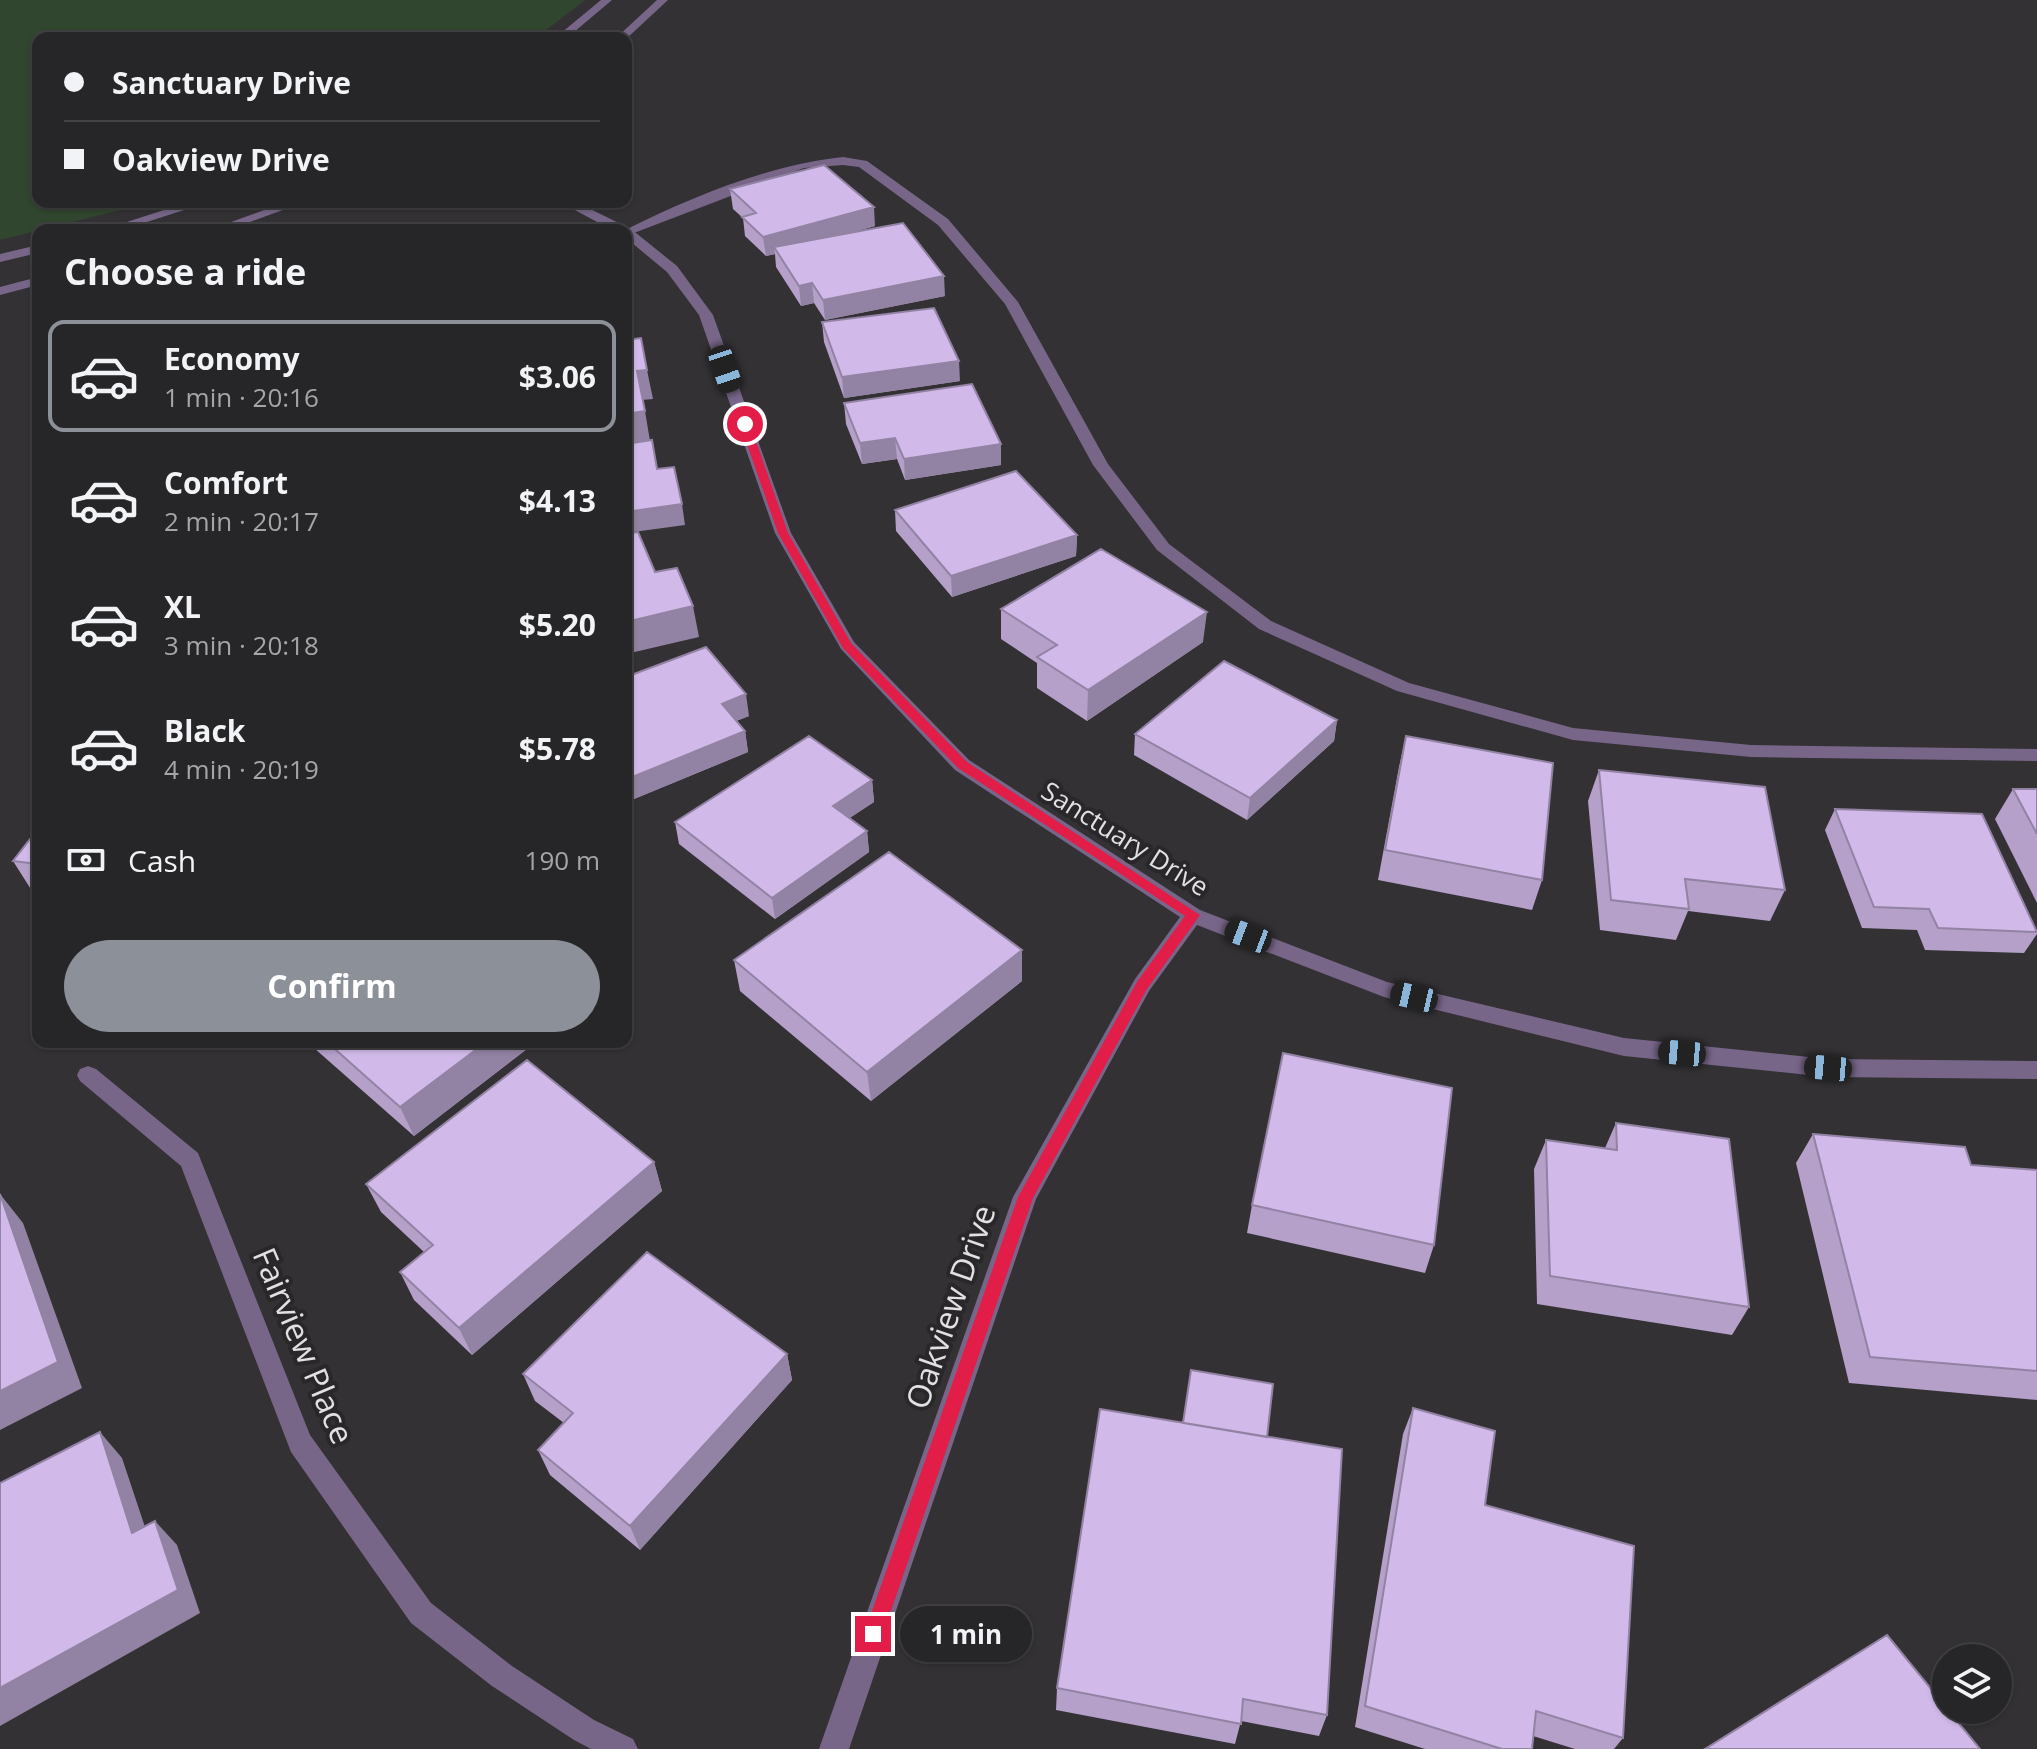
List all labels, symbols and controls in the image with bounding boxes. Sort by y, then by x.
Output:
text: Sanctuary Drive [112,62,351,103]
text: Oakview Drive [112,139,330,180]
text: Choose a ride [64,247,306,296]
text: Economy [164,338,300,379]
icon: car [68,340,140,412]
car [706,342,744,396]
text: $3.06 [519,356,596,397]
text: 1 min · 20:16 [164,379,319,415]
route start [727,406,763,442]
text: Comfort [164,462,288,503]
icon: car [68,464,140,536]
text: $4.13 [519,480,596,521]
text: 2 min · 20:17 [164,503,319,539]
text: XL [164,586,201,627]
icon: car [68,588,140,660]
text: $5.20 [519,604,596,645]
text: 3 min · 20:18 [164,627,319,663]
text: Black [164,710,245,751]
icon: car [68,712,140,784]
text: $5.78 [519,728,596,769]
text: 4 min · 20:19 [164,751,319,787]
street label: Sanctuary Drive [1035,772,1216,904]
icon: cash [64,838,108,882]
text: Cash [128,840,196,881]
text: 190 m [525,842,600,878]
car [1221,916,1275,956]
button: Confirm [64,940,600,1032]
car [1388,980,1440,1014]
car [1657,1039,1707,1067]
car [1803,1054,1853,1082]
street label: Oakview Drive [895,1199,1005,1414]
street label: Fairview Place [244,1241,365,1450]
callout: 1 min [901,1606,1033,1662]
route end [855,1616,891,1652]
text: 1 min [930,1616,1002,1652]
map controls [1932,1644,2012,1724]
button: layers [1932,1644,2012,1724]

